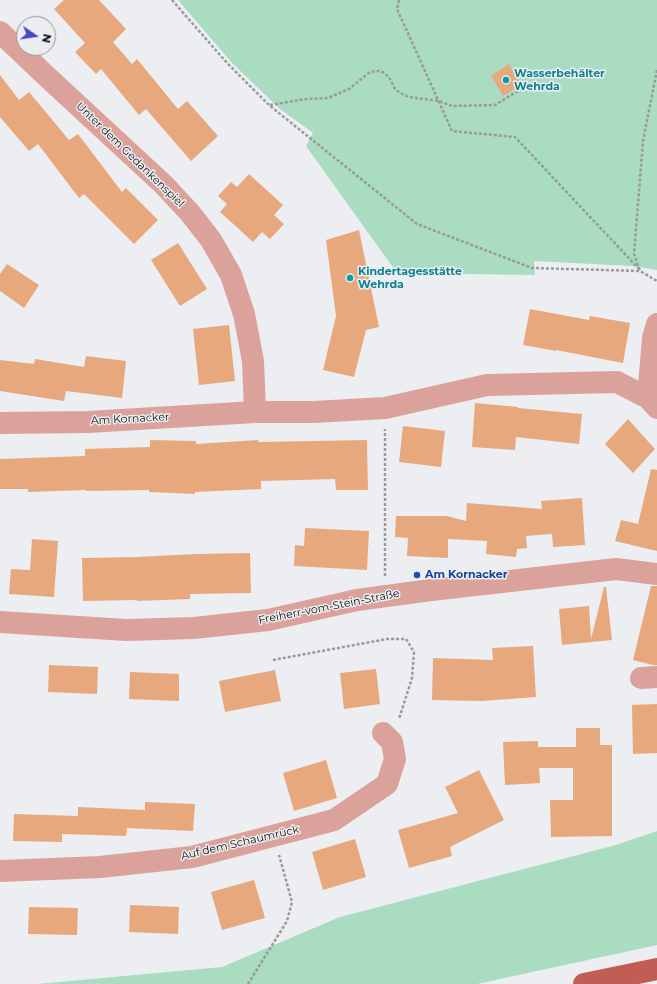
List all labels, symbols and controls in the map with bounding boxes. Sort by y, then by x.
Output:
north arrow [16,16,56,56]
text: N [39,33,55,44]
place label: Wasserbehälter Wehrda [514,67,605,93]
marker: Wasserbehälter Wehrda [501,75,511,85]
street label: Unter dem Gedankenspiel [73,100,187,210]
place label: Kindertagesstätte Wehrda [358,265,462,291]
marker: Kindertagesstätte Wehrda [345,273,355,283]
street label: Am Kornacker [90,410,170,428]
place label: Am Kornacker [425,568,507,582]
marker: Am Kornacker [412,570,422,580]
street label: Freiherr-vom-Stein-Straße [257,587,401,627]
street label: Auf dem Schaumrück [180,823,300,863]

